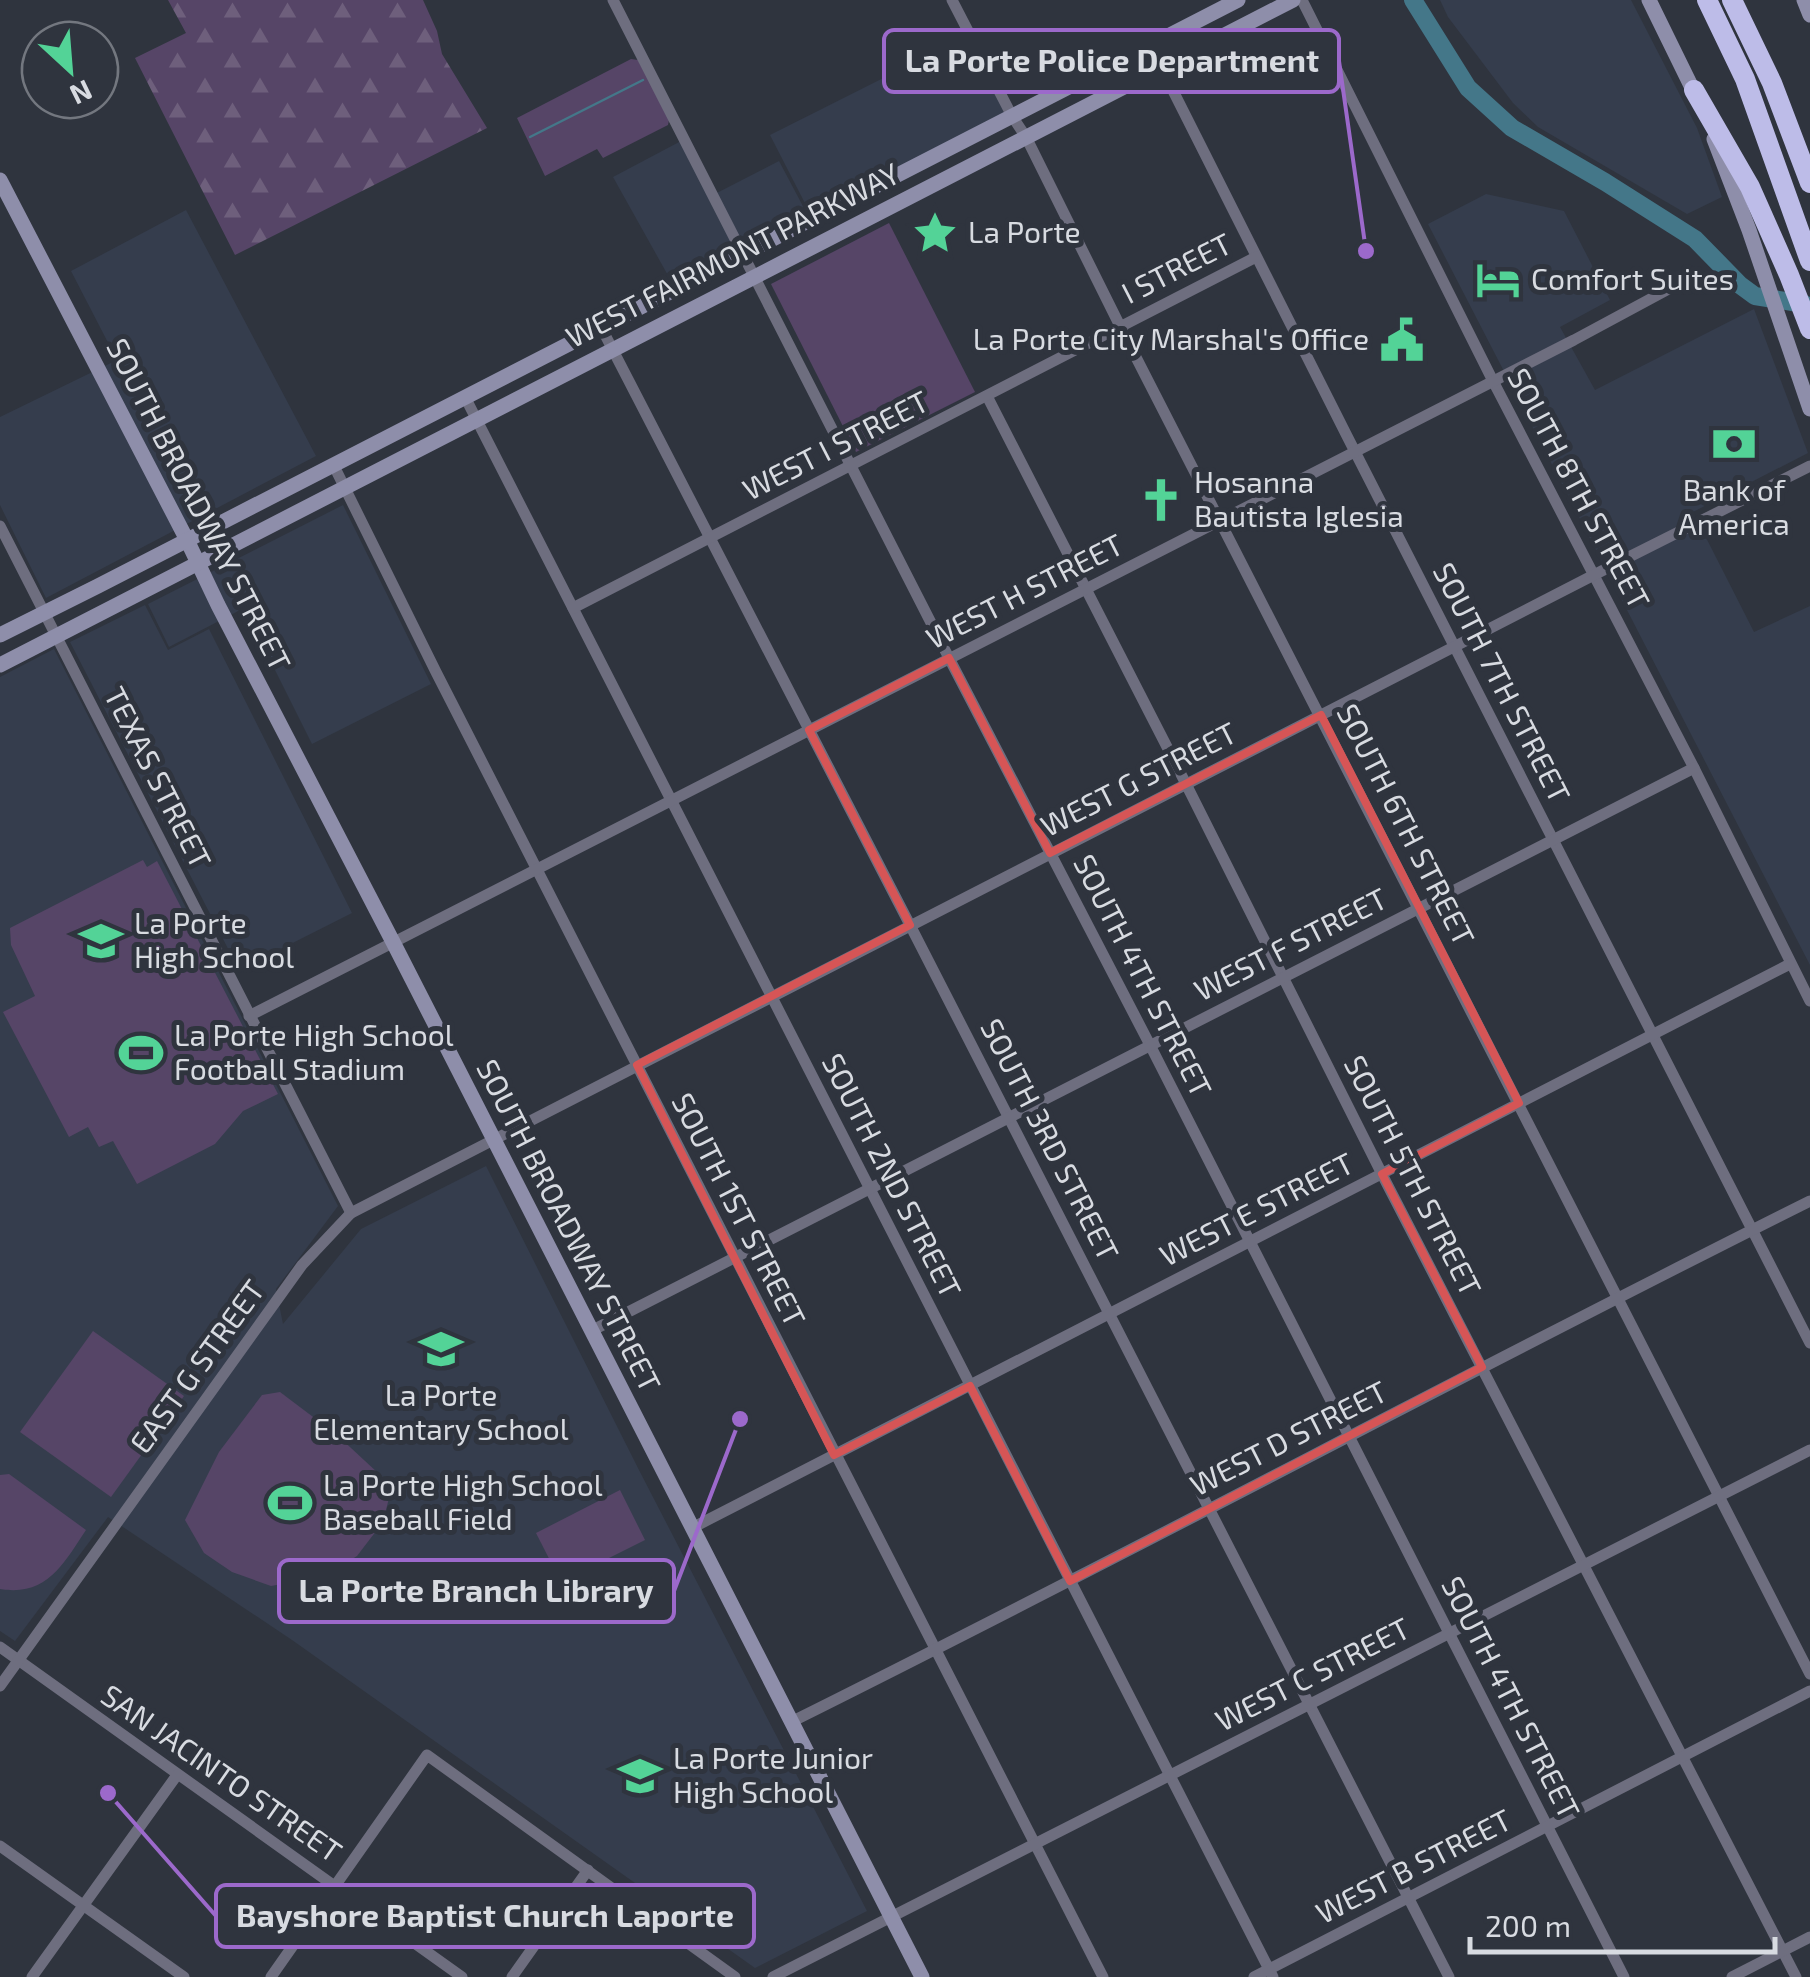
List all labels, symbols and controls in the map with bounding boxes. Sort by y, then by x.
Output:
north arrow [20,20,120,120]
callout: La Porte Police Department [884,30,1339,92]
text: La Porte Police Department [905,40,1319,78]
text: N [65,74,98,113]
street label: WEST FAIRMONT PARKWAY [559,154,905,354]
place icon: La Porte [911,209,959,257]
place label: La Porte [968,213,1081,249]
street label: I STREET [1115,224,1237,310]
hotel icon: Comfort Suites [1474,256,1522,304]
place label: Comfort Suites [1531,260,1734,296]
public building icon: La Porte City Marshal's Office [1378,316,1426,364]
place label: La Porte City Marshal's Office [973,320,1369,356]
street label: SOUTH BROADWAY STREET [100,332,299,676]
street label: SOUTH 8TH STREET [1501,362,1658,614]
street label: WEST I STREET [736,382,934,507]
bank icon: Bank of America [1710,420,1758,468]
place label: Hosanna Bautista Iglesia [1194,463,1404,533]
place label: Bank of America [1678,471,1790,541]
church icon: Hosanna Bautista Iglesia [1137,476,1185,524]
street label: WEST H STREET [920,525,1129,655]
street label: SOUTH 7TH STREET [1427,556,1579,808]
street label: TEXAS STREET [98,680,220,874]
street label: SOUTH 6TH STREET [1330,697,1483,951]
street label: WEST G STREET [1034,713,1242,843]
street label: SOUTH 4TH STREET [1067,848,1220,1102]
street label: WEST F STREET [1188,879,1393,1007]
place label: La Porte High School [134,904,294,974]
school or university icon: La Porte High School [77,917,125,965]
street label: SOUTH 3RD STREET [974,1012,1127,1266]
place label: La Porte High School Football Stadium [174,1016,454,1086]
sports icon: La Porte High School Football Stadium [117,1029,165,1077]
street label: SOUTH 2ND STREET [816,1047,970,1303]
street label: SOUTH 5TH STREET [1338,1049,1490,1301]
street label: SOUTH BROADWAY STREET [470,1053,669,1397]
street label: SOUTH 1ST STREET [665,1086,814,1332]
street label: WEST E STREET [1153,1144,1359,1273]
street label: EAST G STREET [122,1272,271,1459]
school or university icon: La Porte Elementary School [417,1325,465,1373]
street label: WEST D STREET [1184,1372,1392,1502]
place label: La Porte Elementary School [313,1376,569,1446]
place label: La Porte High School Baseball Field [323,1466,603,1536]
sports icon: La Porte High School Baseball Field [266,1479,314,1527]
callout: La Porte Branch Library [279,1560,674,1622]
text: La Porte Branch Library [298,1570,654,1609]
street label: SOUTH 4TH STREET [1435,1570,1588,1824]
street label: WEST C STREET [1209,1609,1415,1738]
street label: SAN JACINTO STREET [95,1676,349,1869]
place label: La Porte Junior High School [673,1739,873,1809]
school or university icon: La Porte Junior High School [616,1752,664,1800]
street label: WEST B STREET [1309,1800,1517,1930]
callout: Bayshore Baptist Church Laporte [216,1885,754,1947]
scale bar [1470,1892,1775,1954]
text: Bayshore Baptist Church Laporte [236,1895,734,1934]
text: 200 m [1485,1907,1571,1943]

